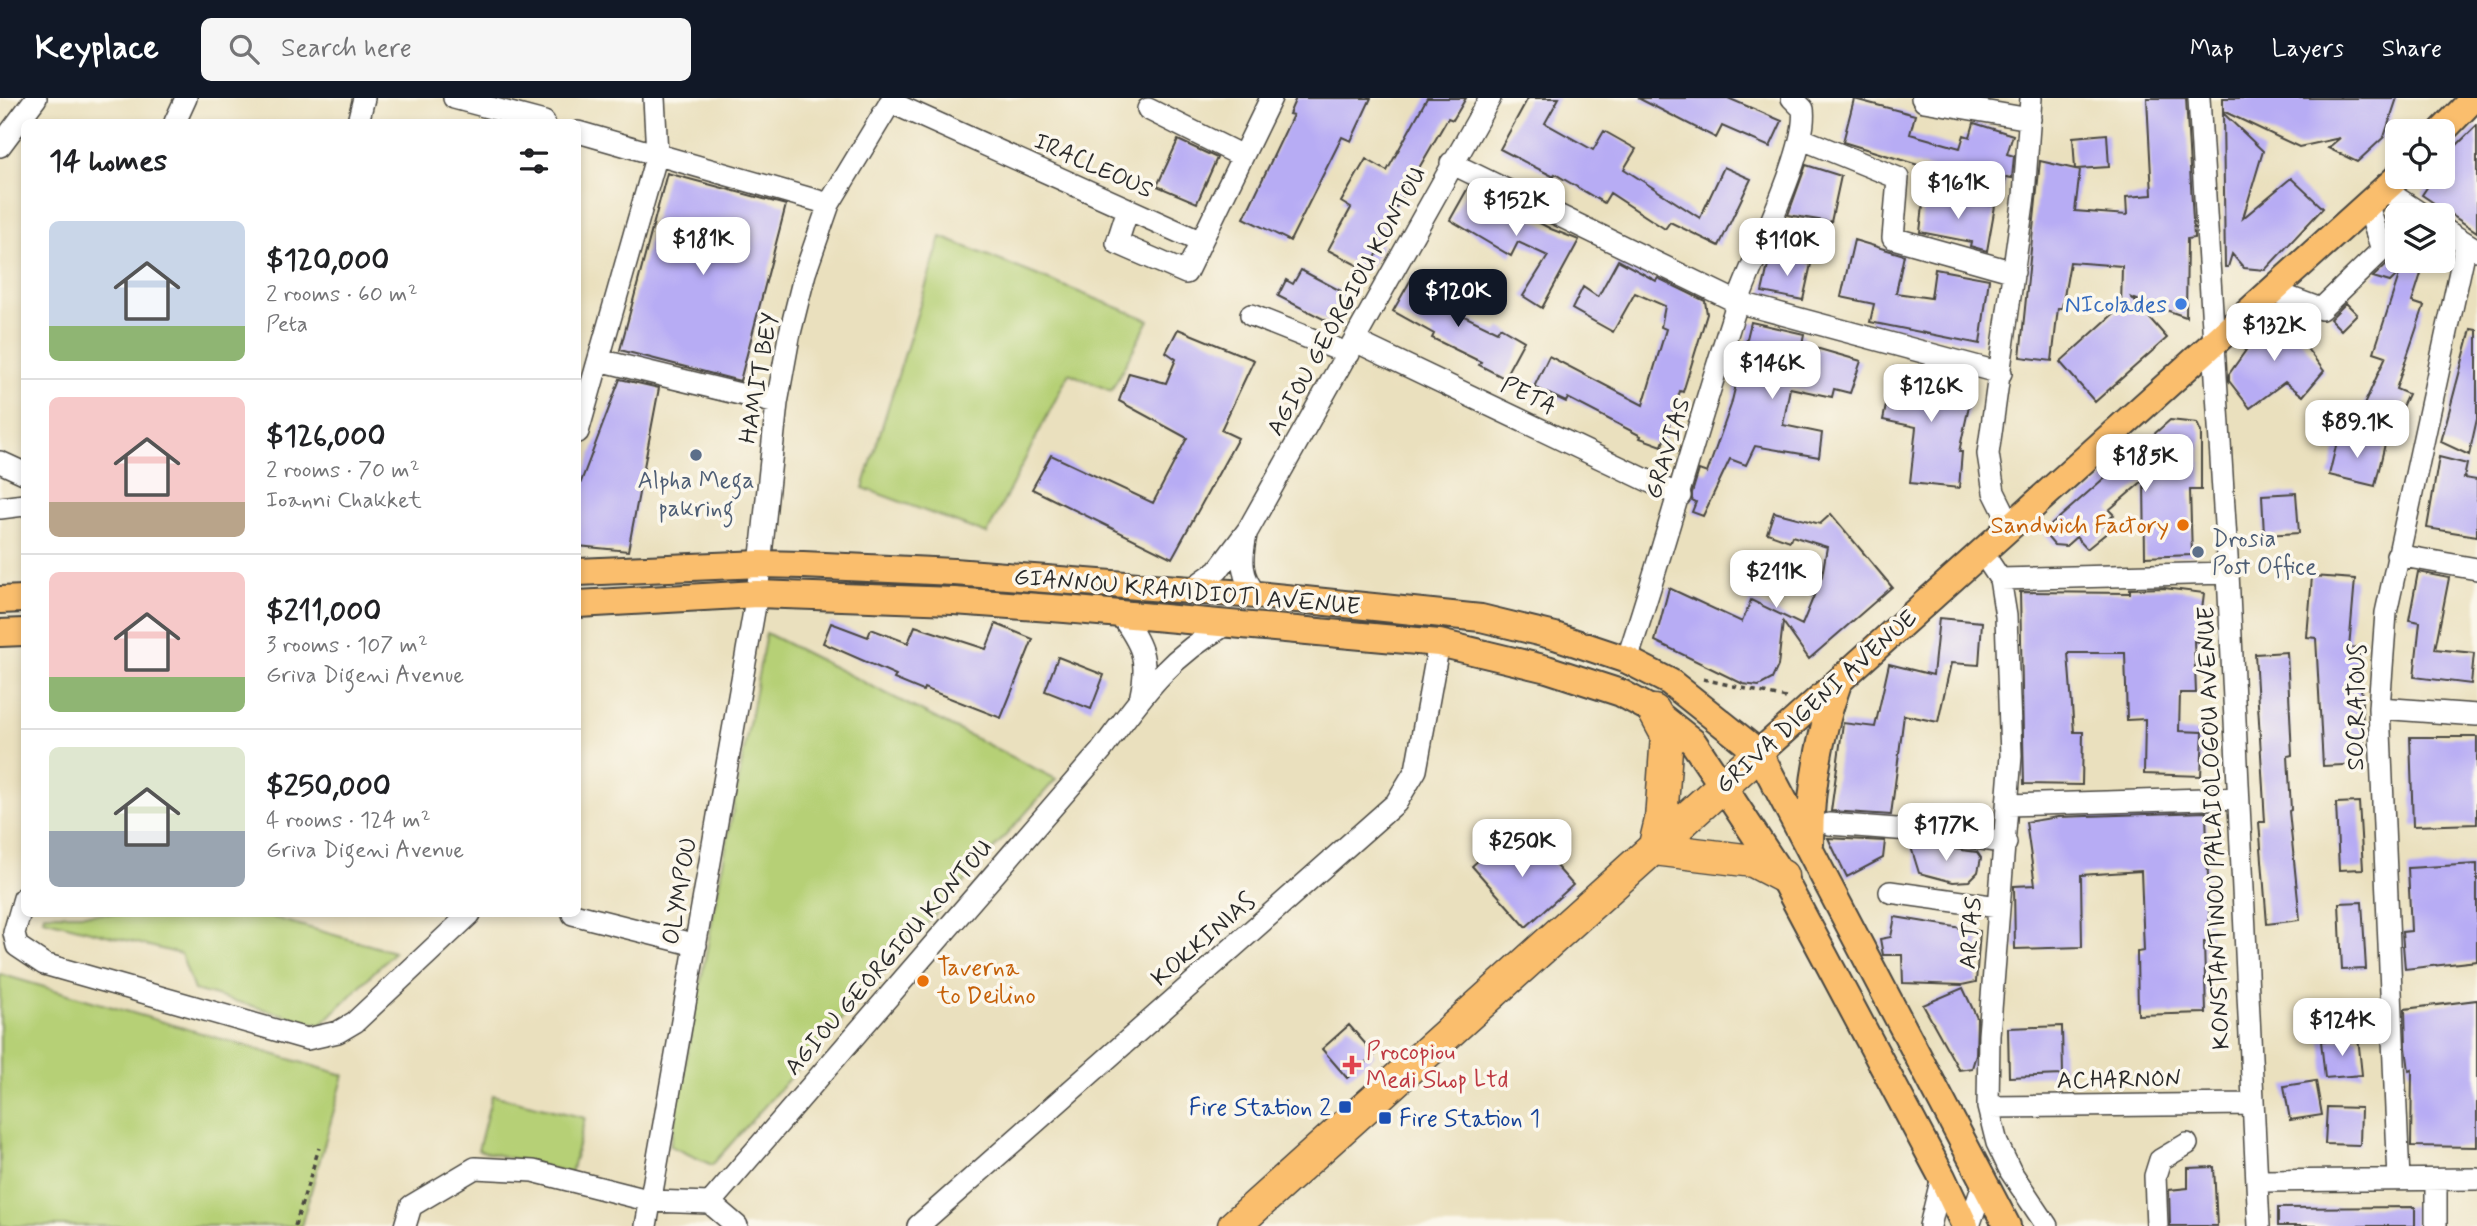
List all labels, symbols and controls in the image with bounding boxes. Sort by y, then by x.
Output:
search box [201,18,691,81]
text: Keyplace [35,27,159,71]
icon: search [225,30,263,68]
text: Search here [281,32,412,66]
text: Map [2190,34,2234,65]
text: Layers [2272,34,2344,65]
text: Share [2382,34,2442,65]
map controls [2385,119,2455,273]
button: locate [2385,119,2455,189]
street label: IRACLEOUS [1029,126,1158,206]
text: 14 homes [49,142,167,181]
icon: filters [515,142,553,180]
street label: AGIOU GEORGIOU KONTOU [1260,162,1434,442]
pin: $161K [1909,162,2007,221]
text: $161K [1927,169,1989,199]
pin: $152K [1467,178,1565,238]
text: $152K [1483,186,1549,216]
button: layers [2385,203,2455,273]
pin: $181K [654,218,752,277]
pin: $110K [1738,218,1836,278]
text: $181K [672,225,734,255]
text: $110K [1755,226,1819,256]
text: $120,000 [266,241,389,280]
icon: home [105,249,189,333]
pin: $120K [1409,270,1507,329]
text: $120K [1425,277,1491,307]
text: 2 rooms · 60 m² [266,280,418,310]
place label: NIcolades [2065,290,2167,321]
marker: NIcolades [2173,296,2189,312]
pin: $132K [2225,303,2323,363]
text: Peta [266,310,308,340]
street label: HAMIT BEY [733,310,786,446]
text: $132K [2242,311,2306,341]
pin: $146K [1723,342,1821,401]
text: $146K [1740,349,1804,379]
pin: $126K [1882,364,1980,424]
street label: PETA [1496,370,1561,423]
text: $126K [1899,372,1963,402]
street label: GRAVIAS [1638,394,1699,503]
pin: $89.1K [2300,400,2414,460]
text: $89.1K [2321,408,2393,438]
text: $126,000 [266,417,386,456]
icon: home [105,425,189,509]
pin: $185K [2096,434,2194,494]
text: $185K [2112,442,2178,472]
marker: Alpha Mega pakring [688,447,704,463]
text: 2 rooms · 70 m² [266,456,420,486]
place label: Alpha Mega pakring [637,466,755,528]
text: Ioanni Chakket [266,486,422,516]
place label: Sandwich Factory [1990,511,2169,542]
marker: Sandwich Factory [2175,517,2191,533]
place label: Drosia Post Office [2212,524,2317,583]
marker: Drosia Post Office [2190,544,2206,560]
pin: $211K [1727,550,1825,610]
text: $211K [1746,558,1806,588]
street label: GIANNOU KRANIDIOTI AVENUE [1012,562,1361,623]
text: $211,000 [266,592,381,631]
icon: home [105,600,189,684]
street label: GRIVA DIGENI AVENUE [1710,603,1924,801]
street label: KONSTANTINOU PALAIOLOGOU AVENUE [2191,606,2238,1050]
text: 3 rooms · 107 m² [266,631,428,661]
street label: SOCRATOUS [2341,643,2374,771]
text: Griva Digeni Avenue [266,661,464,691]
text: $250,000 [266,767,391,806]
icon: home [105,775,189,859]
pin: $177K [1897,804,1995,863]
text: 4 rooms · 124 m² [266,806,431,836]
text: $177K [1914,811,1978,841]
pin: $250K [1473,820,1571,879]
text: $250K [1488,827,1556,857]
street label: AGIOU GEORGIOU KONTOU [778,834,1000,1082]
street label: OLYMPOU [656,835,705,947]
text: Griva Digeni Avenue [266,836,464,866]
street label: KOKKINIAS [1145,886,1263,994]
street label: ARTAS [1953,896,1990,971]
place label: Taverna to Deilino [936,953,1036,1012]
marker: Taverna to Deilino [915,973,931,989]
pin: $124K [2293,998,2391,1058]
text: $124K [2309,1006,2375,1036]
place label: Procopiou Medi Shop Ltd [1366,1037,1508,1096]
marker: Procopiou Medi Shop Ltd [1344,1057,1360,1073]
street label: ACHARNON [2056,1064,2182,1097]
place label: Fire Station 2 [1189,1093,1331,1124]
marker: Fire Station 2 [1337,1099,1353,1115]
place label: Fire Station 1 [1399,1104,1540,1135]
marker: Fire Station 1 [1377,1110,1393,1126]

